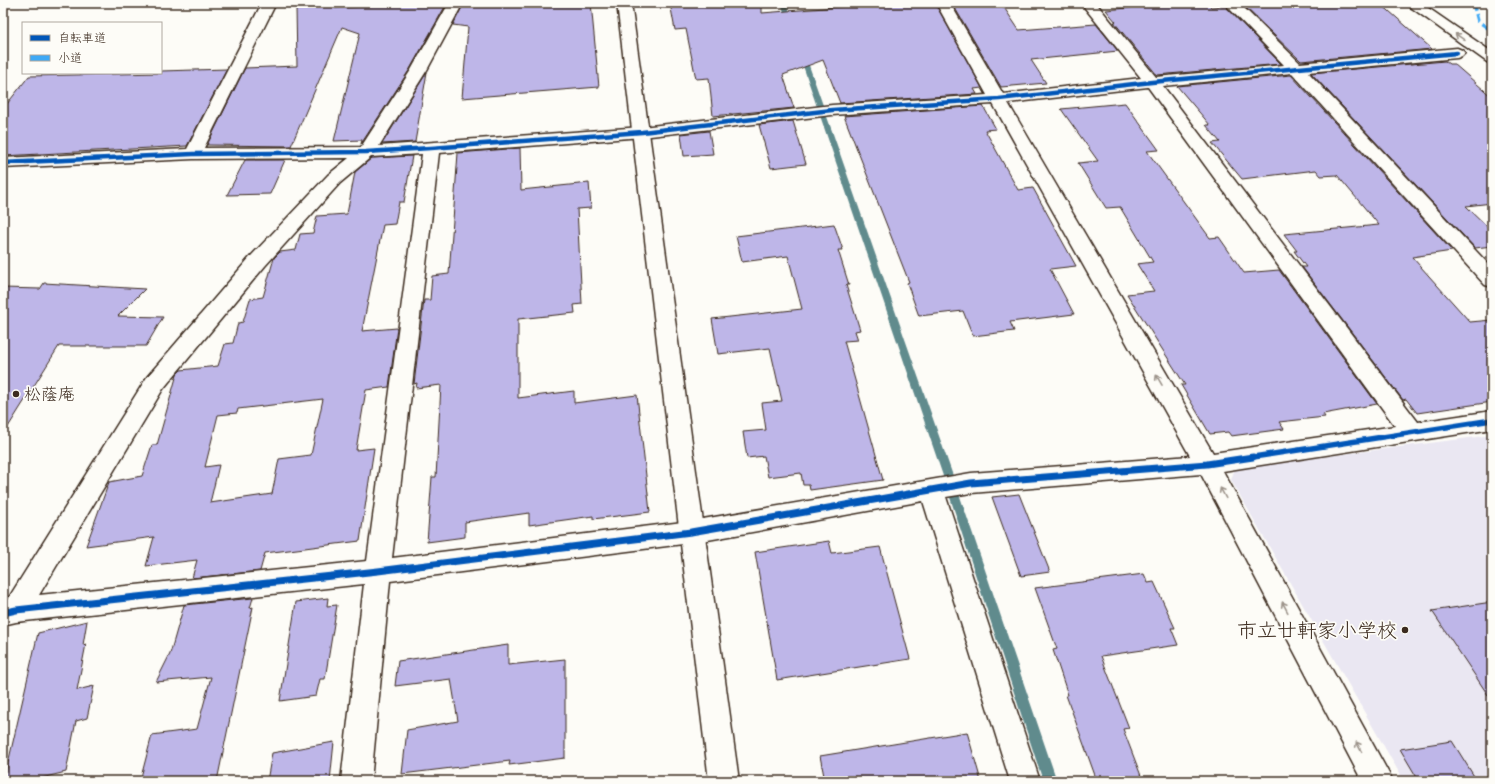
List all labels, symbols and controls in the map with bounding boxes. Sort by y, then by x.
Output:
legend [22,22,162,74]
text: 自転車道 [58,30,106,46]
one-way arrow [1455,33,1466,41]
text: 小道 [58,50,82,66]
one-way arrow [1155,374,1163,386]
place label: 松蔭庵 [24,384,75,405]
marker: 松蔭庵 [11,389,21,399]
one-way arrow [1219,487,1226,499]
one-way arrow [1280,602,1288,614]
place label: 市立廿軒家小学校 [1237,618,1397,643]
marker: 市立廿軒家小学校 [1400,625,1410,635]
one-way arrow [1355,741,1363,753]

